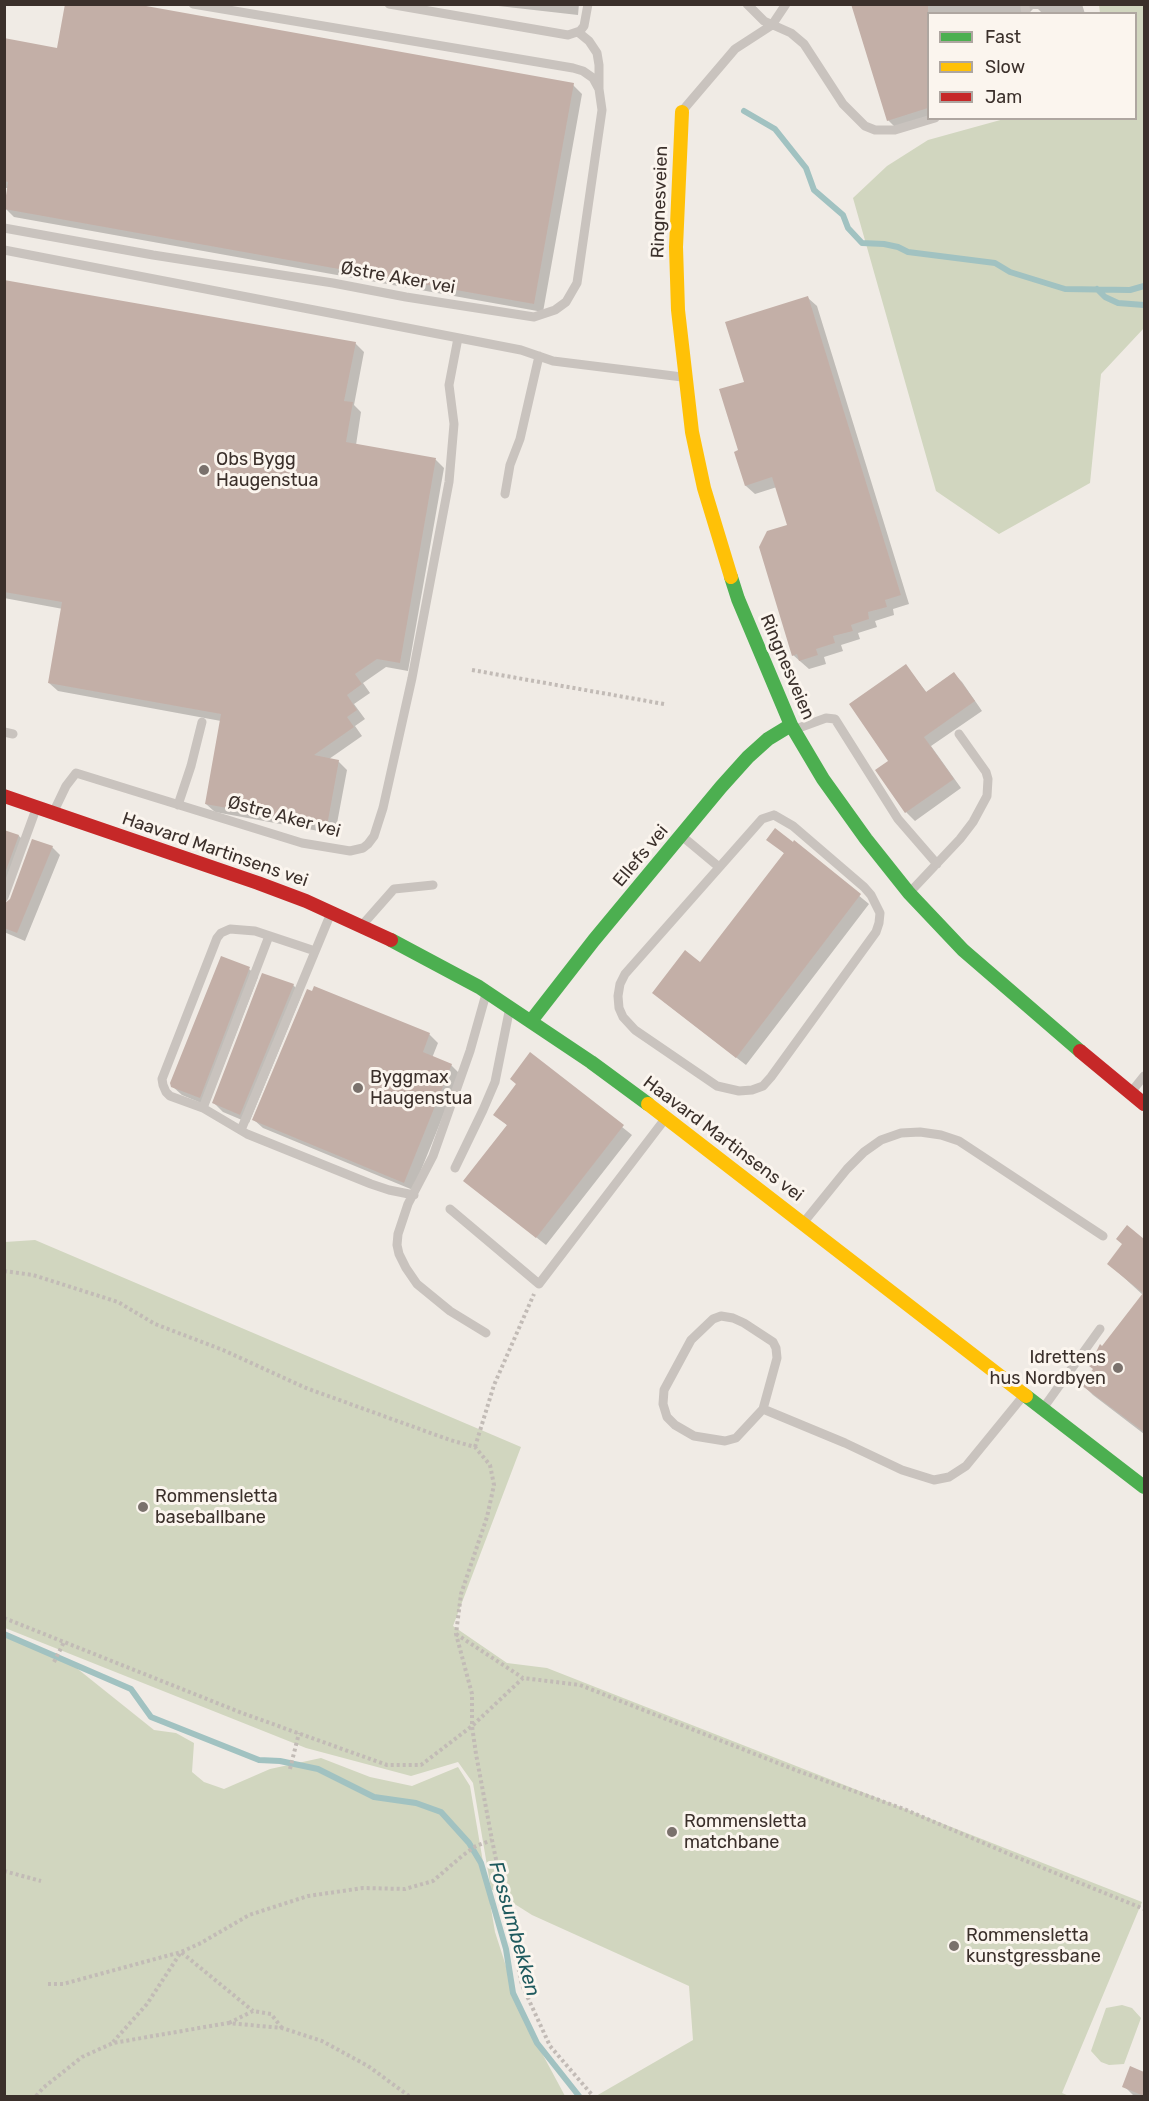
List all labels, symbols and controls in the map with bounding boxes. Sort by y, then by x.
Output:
legend [927,12,1137,120]
text: Fast [985,26,1021,48]
text: Slow [985,56,1025,78]
text: Jam [985,86,1022,108]
street label: Ringnesveien [647,145,673,259]
street label: Østre Aker vei [339,257,457,299]
place label: Obs Bygg Haugenstua [216,449,318,492]
marker: Obs Bygg Haugenstua [197,463,211,477]
street label: Ringnesveien [755,611,819,723]
street label: Østre Aker vei [225,792,343,842]
street label: Haavard Martinsens vei [119,808,311,892]
street label: Ellefs vei [609,821,673,891]
place label: Byggmax Haugenstua [370,1067,472,1110]
street label: Haavard Martinsens vei [639,1072,807,1206]
marker: Byggmax Haugenstua [351,1081,365,1095]
place label: Idrettens hus Nordbyen [989,1347,1106,1390]
marker: Idrettens hus Nordbyen [1111,1361,1125,1375]
place label: Rommensletta baseballbane [155,1486,278,1528]
marker: Rommensletta baseballbane [136,1500,150,1514]
place label: Rommensletta matchbane [684,1811,807,1854]
marker: Rommensletta matchbane [665,1825,679,1839]
water label: Fossumbekken [483,1859,545,1999]
place label: Rommensletta kunstgressbane [966,1925,1101,1968]
marker: Rommensletta kunstgressbane [947,1939,961,1953]

